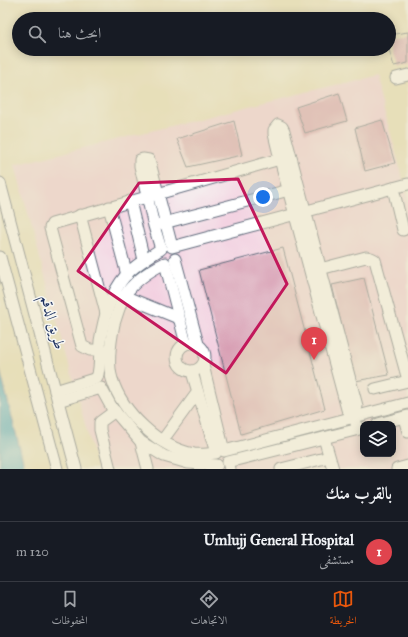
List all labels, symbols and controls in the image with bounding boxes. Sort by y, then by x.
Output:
search box [12,12,396,56]
icon: search [26,23,48,45]
text: ابحث هنا [58,24,101,42]
your location [253,187,273,207]
street label: طريق الدقم [32,293,69,352]
pin: 1 [301,327,327,360]
map controls [360,421,396,457]
button: layers [360,421,396,457]
text: بالقرب منك [326,483,392,504]
text: Umlujj General Hospital [203,531,354,549]
text: 120 m [16,544,49,560]
text: 1 [376,544,382,560]
text: مستشفى [319,552,354,568]
tab: المحفوظات [51,588,88,631]
tab: الاتجاهات [190,588,227,631]
tab: الخريطة [330,588,357,631]

